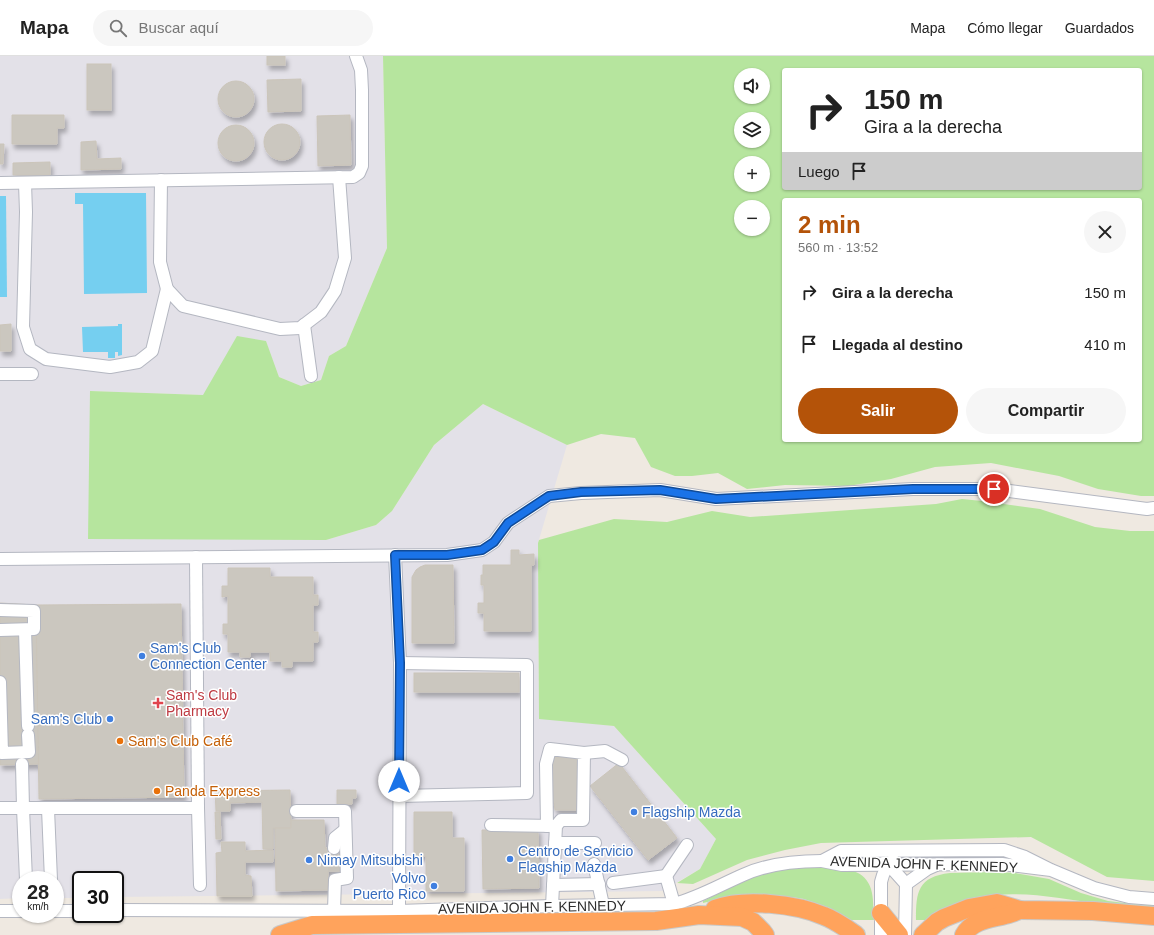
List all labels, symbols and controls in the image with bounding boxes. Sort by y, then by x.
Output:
search box [93,10,373,46]
text: Mapa [20,17,69,38]
icon: search [107,17,129,39]
text: Buscar aquí [139,19,219,36]
text: Mapa [910,20,945,36]
text: Cómo llegar [967,20,1043,36]
text: Guardados [1065,20,1134,36]
map controls [734,68,770,236]
button: sound [734,68,770,104]
icon: right [798,84,850,136]
text: 150 m [864,84,943,115]
button: layers [734,112,770,148]
text: Gira a la derecha [864,117,1002,137]
button: + [734,156,770,192]
icon: arrive [848,160,870,182]
text: Luego [798,163,840,180]
button: − [734,200,770,236]
text: 2 min [798,211,861,238]
button: close [1084,211,1126,253]
text: 560 m · 13:52 [798,240,878,255]
icon: right [798,281,820,303]
text: Gira a la derecha [832,284,953,301]
text: 150 m [1084,284,1126,301]
icon: arrive [798,333,820,355]
text: Llegada al destino [832,336,963,353]
text: 410 m [1084,336,1126,353]
button: Salir [798,388,958,434]
button: Compartir [966,388,1126,434]
pin [977,472,1011,506]
icon: arrive [983,478,1005,500]
place label: Sam's Club Connection Center [150,640,267,672]
marker: Sam's Club Connection Center [137,651,147,661]
place label: Sam's Club Pharmacy [166,687,237,719]
marker: Sam's Club Pharmacy [153,698,163,708]
place label: Sam's Club [31,711,102,727]
marker: Sam's Club [105,714,115,724]
place label: Sam's Club Café [128,733,233,749]
marker: Sam's Club Café [115,736,125,746]
position arrow [378,760,420,802]
place label: Panda Express [165,783,260,799]
marker: Panda Express [152,786,162,796]
place label: Flagship Mazda [642,804,741,820]
marker: Flagship Mazda [629,807,639,817]
place label: Centro de Servicio Flagship Mazda [518,843,633,875]
place label: Nimay Mitsubishi [317,852,423,868]
street label: AVENIDA JOHN F. KENNEDY [830,853,1019,875]
marker: Centro de Servicio Flagship Mazda [505,854,515,864]
marker: Nimay Mitsubishi [304,855,314,865]
place label: Volvo Puerto Rico [353,870,426,902]
speed limit sign: 30 [72,871,124,923]
text: 28 [27,881,49,903]
marker: Volvo Puerto Rico [429,881,439,891]
street label: AVENIDA JOHN F. KENNEDY [438,897,627,917]
text: km/h [27,901,49,912]

